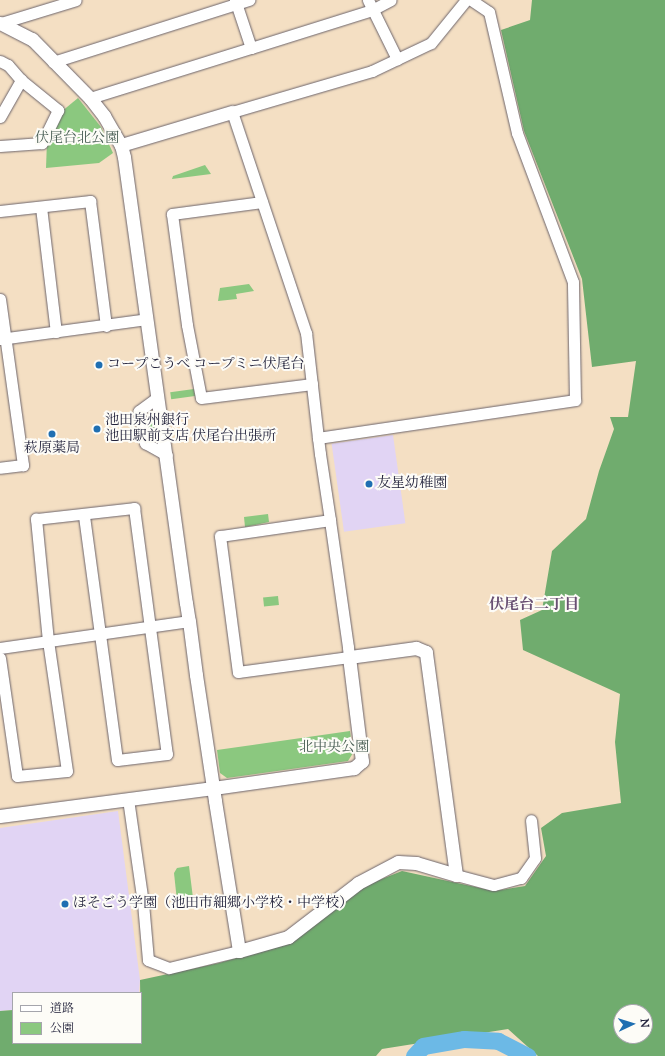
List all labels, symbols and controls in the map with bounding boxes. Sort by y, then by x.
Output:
park label: 伏尾台北公園 [35,131,119,147]
place label: コープこうべ コープミニ伏尾台 [107,357,306,373]
marker: コープこうべ コープミニ伏尾台 [94,360,104,370]
place label: 池田泉州銀行 池田駅前支店 伏尾台出張所 [105,413,276,446]
marker: 池田泉州銀行 池田駅前支店 伏尾台出張所 [92,424,102,434]
marker: 萩原薬局 [47,429,57,439]
place label: 萩原薬局 [24,441,80,457]
place label: 友星幼稚園 [377,476,447,492]
marker: 友星幼稚園 [364,479,374,489]
district label: 伏尾台二丁目 [489,597,579,615]
park label: 北中央公園 [299,740,369,756]
place label: ほそごう学園（池田市細郷小学校・中学校） [73,896,353,912]
marker: ほそごう学園（池田市細郷小学校・中学校） [60,899,70,909]
legend [12,992,142,1044]
text: 道路 [50,1000,74,1018]
north arrow [613,1004,653,1044]
text: N [636,1018,652,1028]
text: 公園 [50,1020,74,1038]

